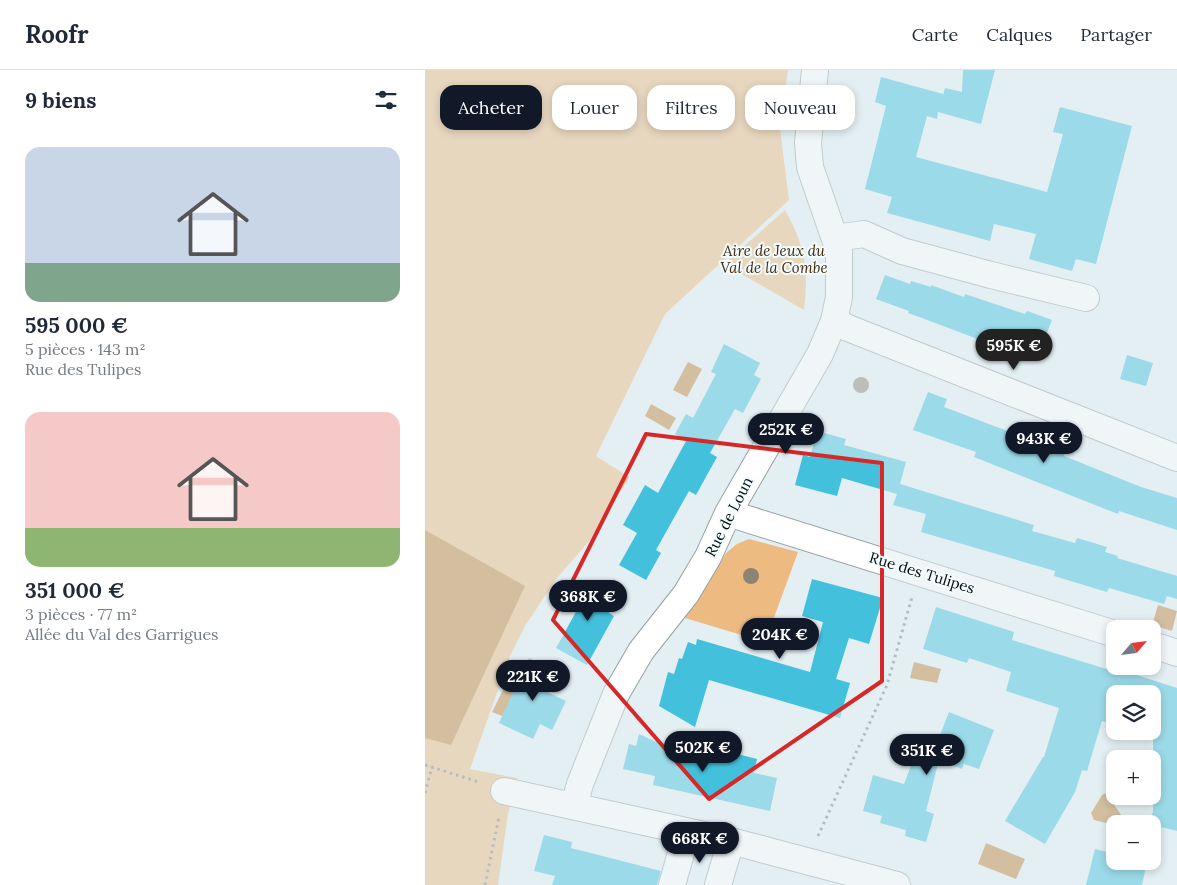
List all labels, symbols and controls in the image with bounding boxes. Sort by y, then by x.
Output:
text: Roofr [25,19,89,50]
text: Carte [912,23,958,46]
text: Calques [986,23,1052,46]
text: Partager [1080,23,1152,46]
chip: Acheter [440,85,542,130]
chip: Louer [552,85,637,130]
chip: Filtres [647,85,735,130]
chip: Nouveau [745,85,855,130]
icon: filters [372,86,400,114]
text: 9 biens [25,87,96,114]
icon: home [168,179,258,269]
park label: Aire de Jeux du Val de la Combe [720,241,828,277]
text: 595 000 € [25,312,128,339]
pin: 595K € [973,328,1055,371]
text: 595K € [986,335,1042,355]
text: 5 pièces · 143 m² [25,339,146,359]
text: Rue des Tulipes [25,359,141,379]
pin: 252K € [745,412,827,455]
text: 252K € [759,419,813,439]
pin: 943K € [1003,422,1085,464]
text: 943K € [1016,428,1072,448]
icon: home [168,444,258,534]
street label: Rue de Loun [700,474,757,560]
street label: Rue des Tulipes [867,547,977,598]
text: 351 000 € [25,577,125,604]
pin: 368K € [547,580,629,622]
text: 368K € [560,586,616,606]
text: 3 pièces · 77 m² [25,604,137,624]
pin: 204K € [739,618,821,660]
north arrow [1106,620,1161,675]
map controls [1106,620,1161,870]
text: Allée du Val des Garrigues [25,624,219,644]
text: 204K € [752,624,808,644]
pin: 221K € [492,660,574,702]
text: 221K € [507,666,559,686]
button: layers [1106,685,1161,740]
pin: 502K € [662,730,744,773]
pin: 351K € [886,734,968,776]
text: 502K € [675,737,731,757]
text: 351K € [901,740,953,760]
button: + [1106,750,1161,805]
button: − [1106,815,1161,870]
pin: 668K € [659,822,741,864]
text: 668K € [672,828,728,848]

